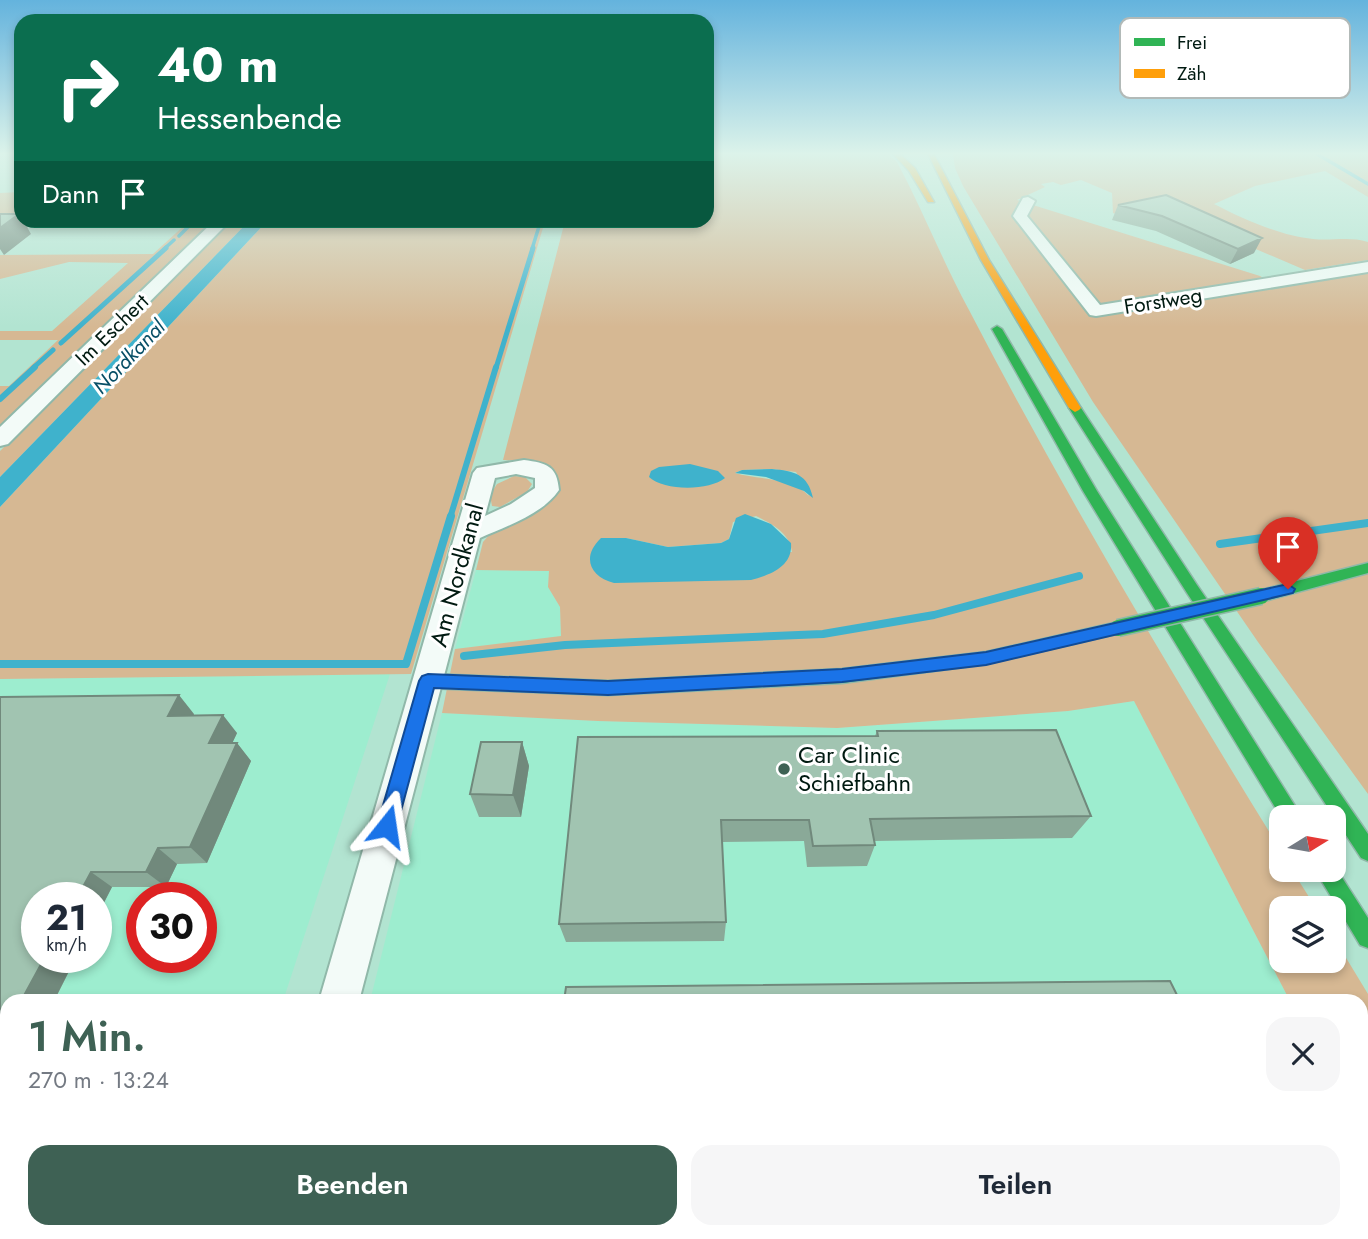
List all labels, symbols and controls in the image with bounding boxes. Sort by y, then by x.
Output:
legend [1120,18,1350,98]
text: Frei [1177,29,1207,56]
text: 40 m [157,30,279,100]
icon: right [42,42,133,133]
text: Zäh [1177,60,1207,87]
text: Hessenbende [157,95,342,141]
text: Dann [42,175,100,213]
icon: arrive [114,175,152,213]
street label: Forstweg [1122,280,1204,322]
street label: Im Eschert [69,287,155,373]
water label: Nordkanal [86,312,173,401]
street label: Am Nordkanal [421,499,492,650]
pin [1258,517,1318,589]
icon: arrive [1269,528,1307,566]
place label: Car Clinic Schiefbahn [798,737,911,800]
marker: Car Clinic Schiefbahn [776,761,792,777]
position arrow [350,789,424,863]
north arrow [1269,805,1346,882]
map controls [1269,805,1346,973]
speed limit sign: 30 [126,882,217,973]
text: 21 [46,893,87,943]
button: layers [1269,896,1346,973]
text: km/h [46,932,87,958]
text: 1 Min. [28,1006,146,1067]
button: close [1266,1017,1340,1091]
text: 270 m · 13:24 [28,1063,169,1097]
button: Beenden [28,1145,677,1225]
button: Teilen [691,1145,1340,1225]

